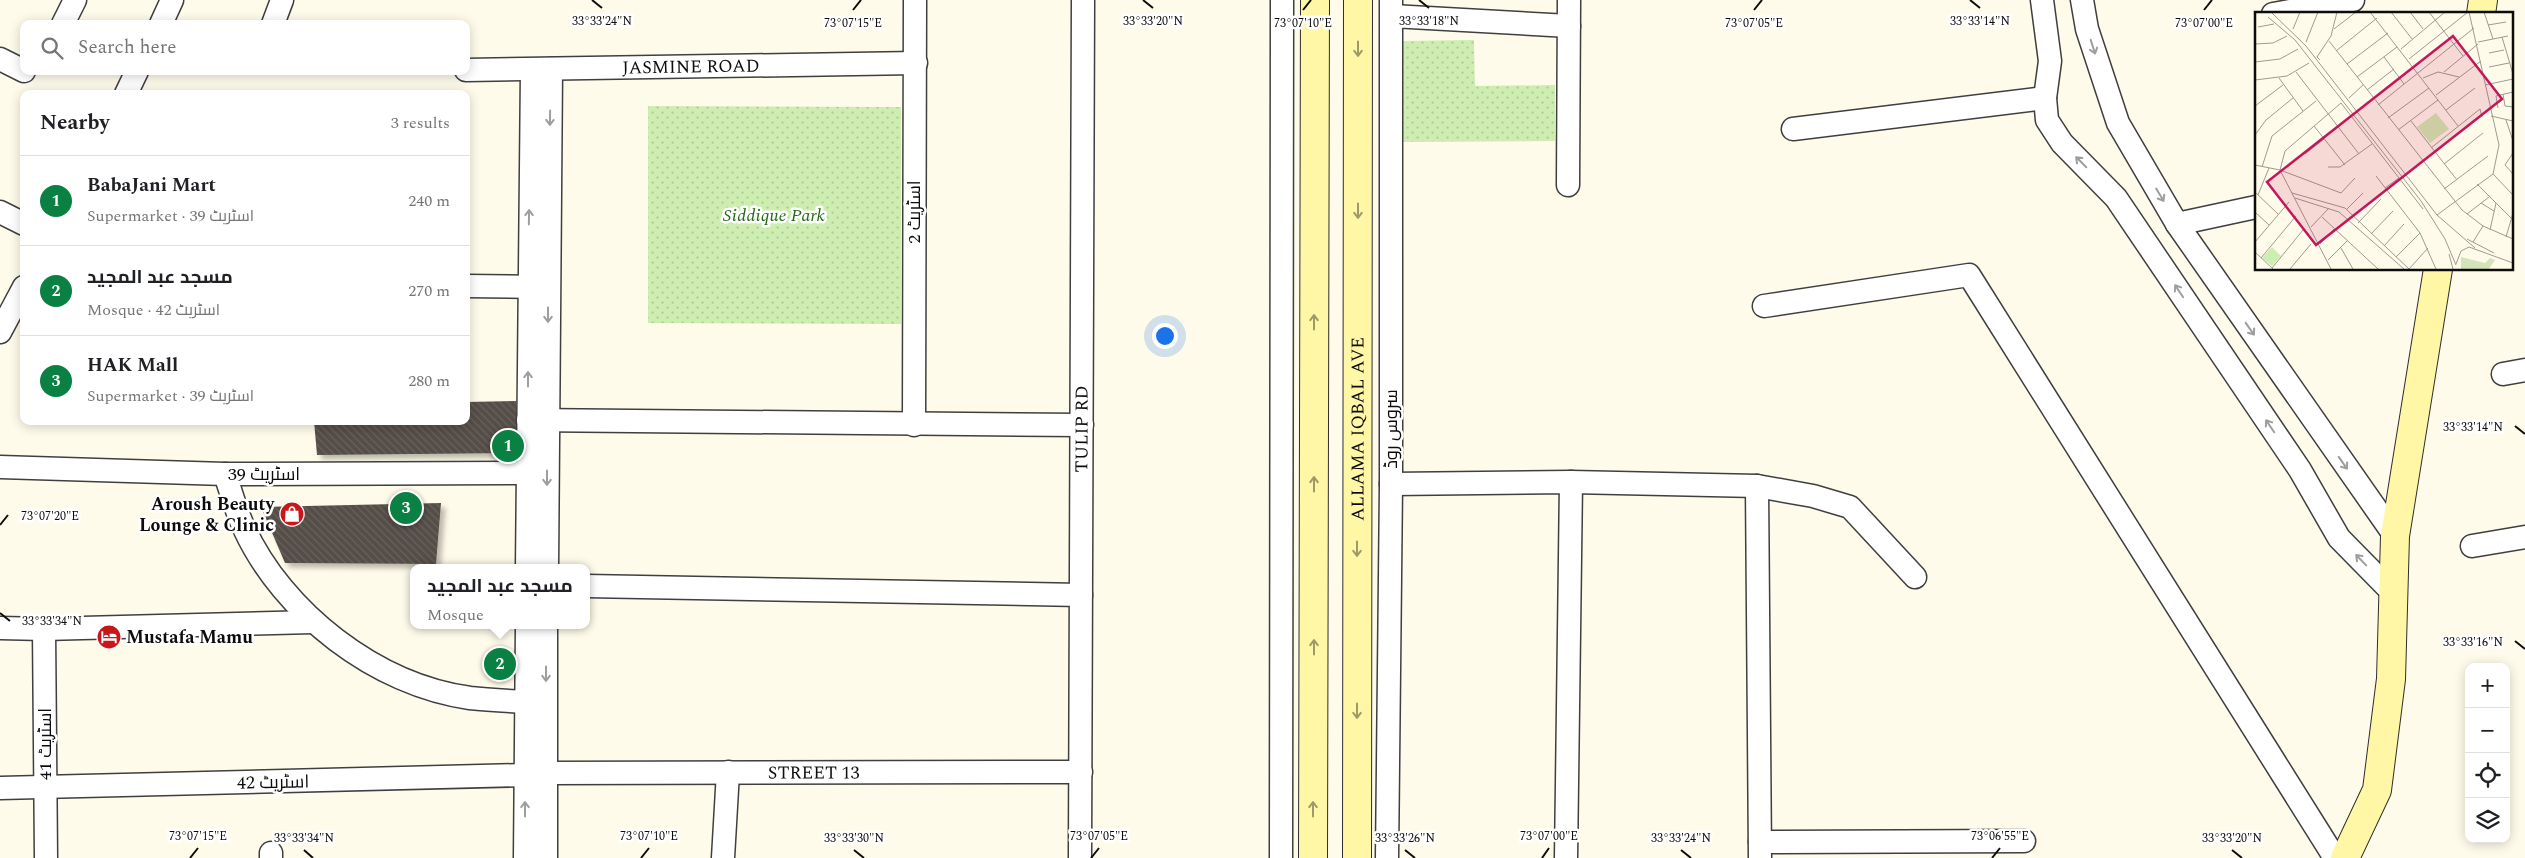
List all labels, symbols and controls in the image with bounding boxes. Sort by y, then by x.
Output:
text: 33°33'24"N [572,12,632,31]
text: 33°33'20"N [1123,12,1183,31]
text: 33°33'18"N [1399,12,1459,31]
text: 33°33'14"N [1950,12,2010,31]
inset map [2255,12,2512,270]
text: 73°07'15"E [824,14,882,33]
text: 73°07'10"E [1274,14,1332,33]
text: 73°07'05"E [1725,14,1783,33]
text: 73°07'00"E [2175,14,2233,33]
search box [20,20,470,75]
text: Search here [78,33,177,62]
icon: search [38,34,66,62]
one-way arrow [2089,39,2099,55]
one-way arrow [1353,40,1363,56]
street label: JASMINE ROAD [622,52,760,82]
text: Nearby [40,107,110,139]
one-way arrow [545,110,555,126]
text: 3 results [391,111,450,135]
one-way arrow [2075,156,2087,168]
text: BabaJani Mart [87,171,216,200]
street label: اسٹریٹ 2 [901,180,928,244]
one-way arrow [2155,187,2165,201]
text: 1 [52,189,60,213]
text: 240 m [408,189,450,213]
park label: Siddique Park [723,202,826,229]
one-way arrow [1353,202,1363,219]
text: Supermarket · اسٹریٹ 39 [87,204,254,228]
one-way arrow [525,209,534,225]
text: مسجد عبد المجید [87,263,233,292]
text: 2 [52,279,60,303]
text: 270 m [408,279,450,303]
one-way arrow [2174,284,2184,298]
text: Mosque · اسٹریٹ 42 [87,298,220,322]
one-way arrow [543,307,553,323]
one-way arrow [1309,314,1319,330]
one-way arrow [2245,322,2255,336]
your location [1152,323,1178,349]
street label: ALLAMA IQBAL AVE [1344,337,1372,521]
text: HAK Mall [87,351,178,380]
text: 3 [52,369,60,393]
text: 280 m [408,369,450,393]
one-way arrow [523,371,533,388]
text: Supermarket · اسٹریٹ 39 [87,384,254,408]
street label: TULIP RD [1068,386,1096,472]
street label: سروس روڈ [1378,389,1405,469]
text: 33°33'14"N [2443,418,2503,437]
one-way arrow [2265,419,2275,433]
pin: 1 [492,427,524,465]
one-way arrow [2338,456,2348,470]
street label: اسٹریٹ 39 [228,461,300,488]
one-way arrow [542,470,552,486]
one-way arrow [1309,477,1319,493]
pin: 3 [390,489,422,527]
place label: Aroush Beauty Lounge & Clinic [139,491,275,539]
shop icon: Aroush Beauty Lounge & Clinic [279,501,305,527]
text: 73°07'20"E [21,507,79,526]
one-way arrow [1352,540,1362,556]
one-way arrow [2355,554,2367,566]
popup [410,564,590,629]
text: مسجد عبد المجید [427,572,573,601]
text: Mosque [427,603,484,627]
text: 33°33'34"N [22,612,82,631]
hotel icon: Mustafa Mamu [96,624,122,650]
place label: Mustafa Mamu [126,624,253,651]
text: 33°33'16"N [2443,633,2503,652]
one-way arrow [1309,639,1318,655]
pin: 2 [484,645,516,683]
map controls [2465,663,2510,843]
button: + [2465,663,2510,708]
one-way arrow [541,666,551,682]
one-way arrow [1352,702,1362,719]
street label: اسٹریٹ 41 [32,708,59,780]
button: − [2465,708,2510,753]
button: locate [2465,753,2510,798]
street label: STREET 13 [768,759,860,787]
street label: اسٹریٹ 42 [237,768,309,797]
button: layers [2465,798,2510,843]
one-way arrow [520,802,530,818]
one-way arrow [1308,802,1318,818]
text: 73°07'15"E [169,827,227,846]
text: 73°07'10"E [620,827,678,846]
text: 73°07'05"E [1070,827,1128,846]
text: 73°07'00"E [1520,827,1578,846]
text: 73°06'55"E [1971,827,2029,846]
text: 33°33'34"N [274,829,334,848]
text: 33°33'30"N [824,829,884,848]
text: 33°33'26"N [1375,829,1435,848]
text: 33°33'24"N [1651,829,1711,848]
text: 33°33'20"N [2202,829,2262,848]

